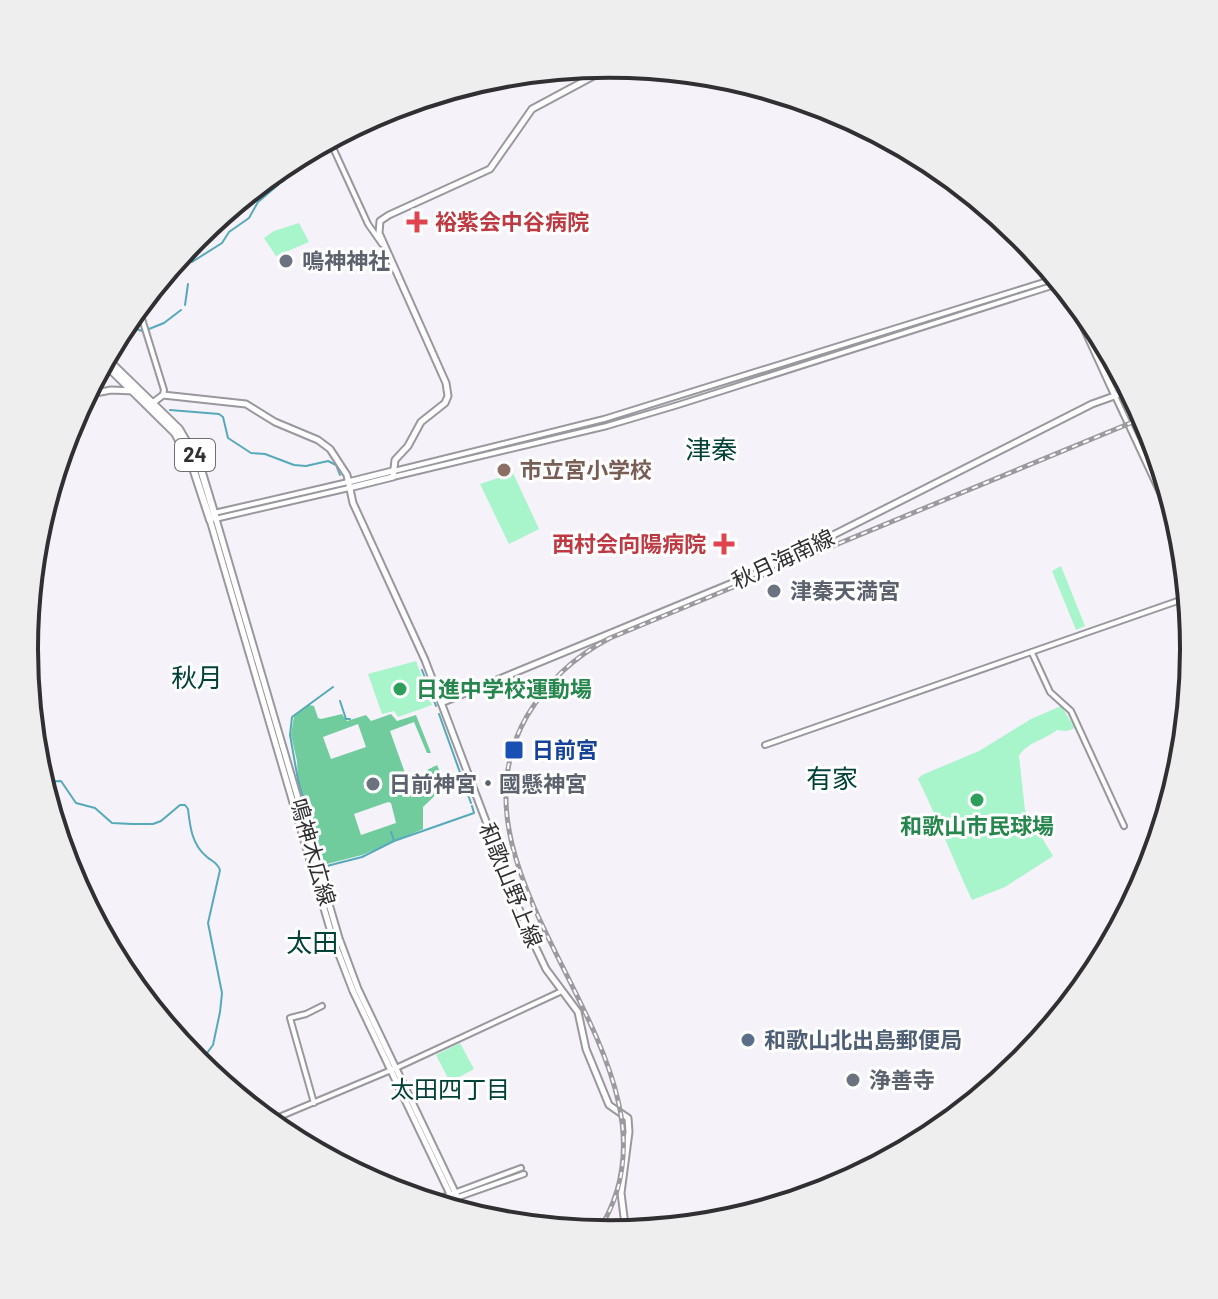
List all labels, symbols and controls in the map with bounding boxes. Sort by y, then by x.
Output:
place label: 裕紫会中谷病院 [435,208,589,234]
marker: 裕紫会中谷病院 [406,211,428,233]
place label: 鳴神神社 [302,247,390,273]
marker: 鳴神神社 [277,252,295,270]
district label: 津秦 [685,433,737,464]
road number: 24 [175,439,215,471]
place label: 市立宮小学校 [520,456,652,482]
marker: 市立宮小学校 [495,461,513,479]
street label: 秋月海南線 [727,523,838,593]
place label: 西村会向陽病院 [552,530,706,556]
marker: 西村会向陽病院 [713,533,735,555]
place label: 津秦天満宮 [790,577,900,603]
marker: 津秦天満宮 [765,582,783,600]
district label: 秋月 [171,661,223,692]
place label: 日進中学校運動場 [416,675,592,701]
marker: 日進中学校運動場 [391,680,409,698]
place label: 日前宮 [532,736,598,762]
marker: 日前宮 [503,739,525,761]
district label: 有家 [806,762,858,793]
place label: 日前神宮・國懸神宮 [389,770,587,796]
marker: 日前神宮・國懸神宮 [364,775,382,793]
marker: 和歌山市民球場 [968,791,986,809]
street label: 鳴神木広線 [286,795,342,908]
place label: 和歌山市民球場 [900,812,1054,838]
street label: 和歌山野上線 [475,819,549,951]
district label: 太田 [286,926,338,957]
place label: 和歌山北出島郵便局 [764,1026,962,1052]
marker: 和歌山北出島郵便局 [739,1031,757,1049]
place label: 浄善寺 [869,1066,935,1092]
marker: 浄善寺 [844,1071,862,1089]
district label: 太田四丁目 [390,1074,510,1103]

